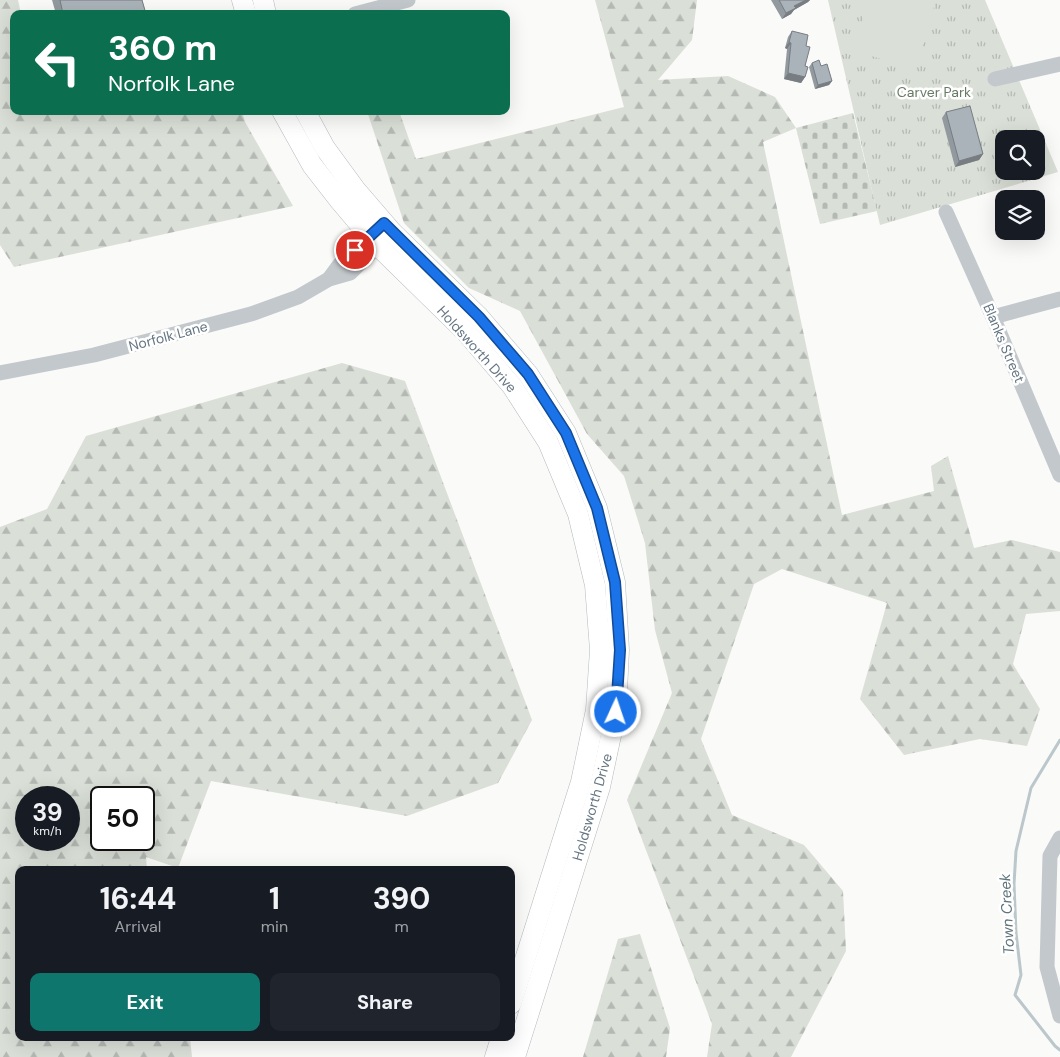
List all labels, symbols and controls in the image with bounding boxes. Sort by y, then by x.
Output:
text: 360 m [108,25,217,71]
icon: left [25,30,90,95]
text: Norfolk Lane [108,69,235,98]
park label: Carver Park [897,83,971,101]
map controls [995,130,1045,240]
button: search [995,130,1045,180]
button: layers [995,190,1045,240]
pin [334,229,376,271]
icon: arrive [341,236,369,264]
street label: Blanks Street [979,301,1029,385]
street label: Holdsworth Drive [433,302,521,396]
street label: Norfolk Lane [127,317,209,355]
position arrow [589,685,641,737]
street label: Holdsworth Drive [568,751,616,863]
speed limit sign: 50 [90,786,155,851]
text: 39 [32,796,63,829]
text: km/h [33,823,62,839]
water label: Town Creek [995,873,1019,955]
text: 16:44 [100,879,176,918]
text: 1 [269,879,280,918]
text: 390 [373,879,430,918]
text: Arrival [115,916,161,937]
text: min [261,916,288,937]
text: m [394,916,409,937]
button: Exit [30,973,260,1031]
button: Share [270,973,500,1031]

